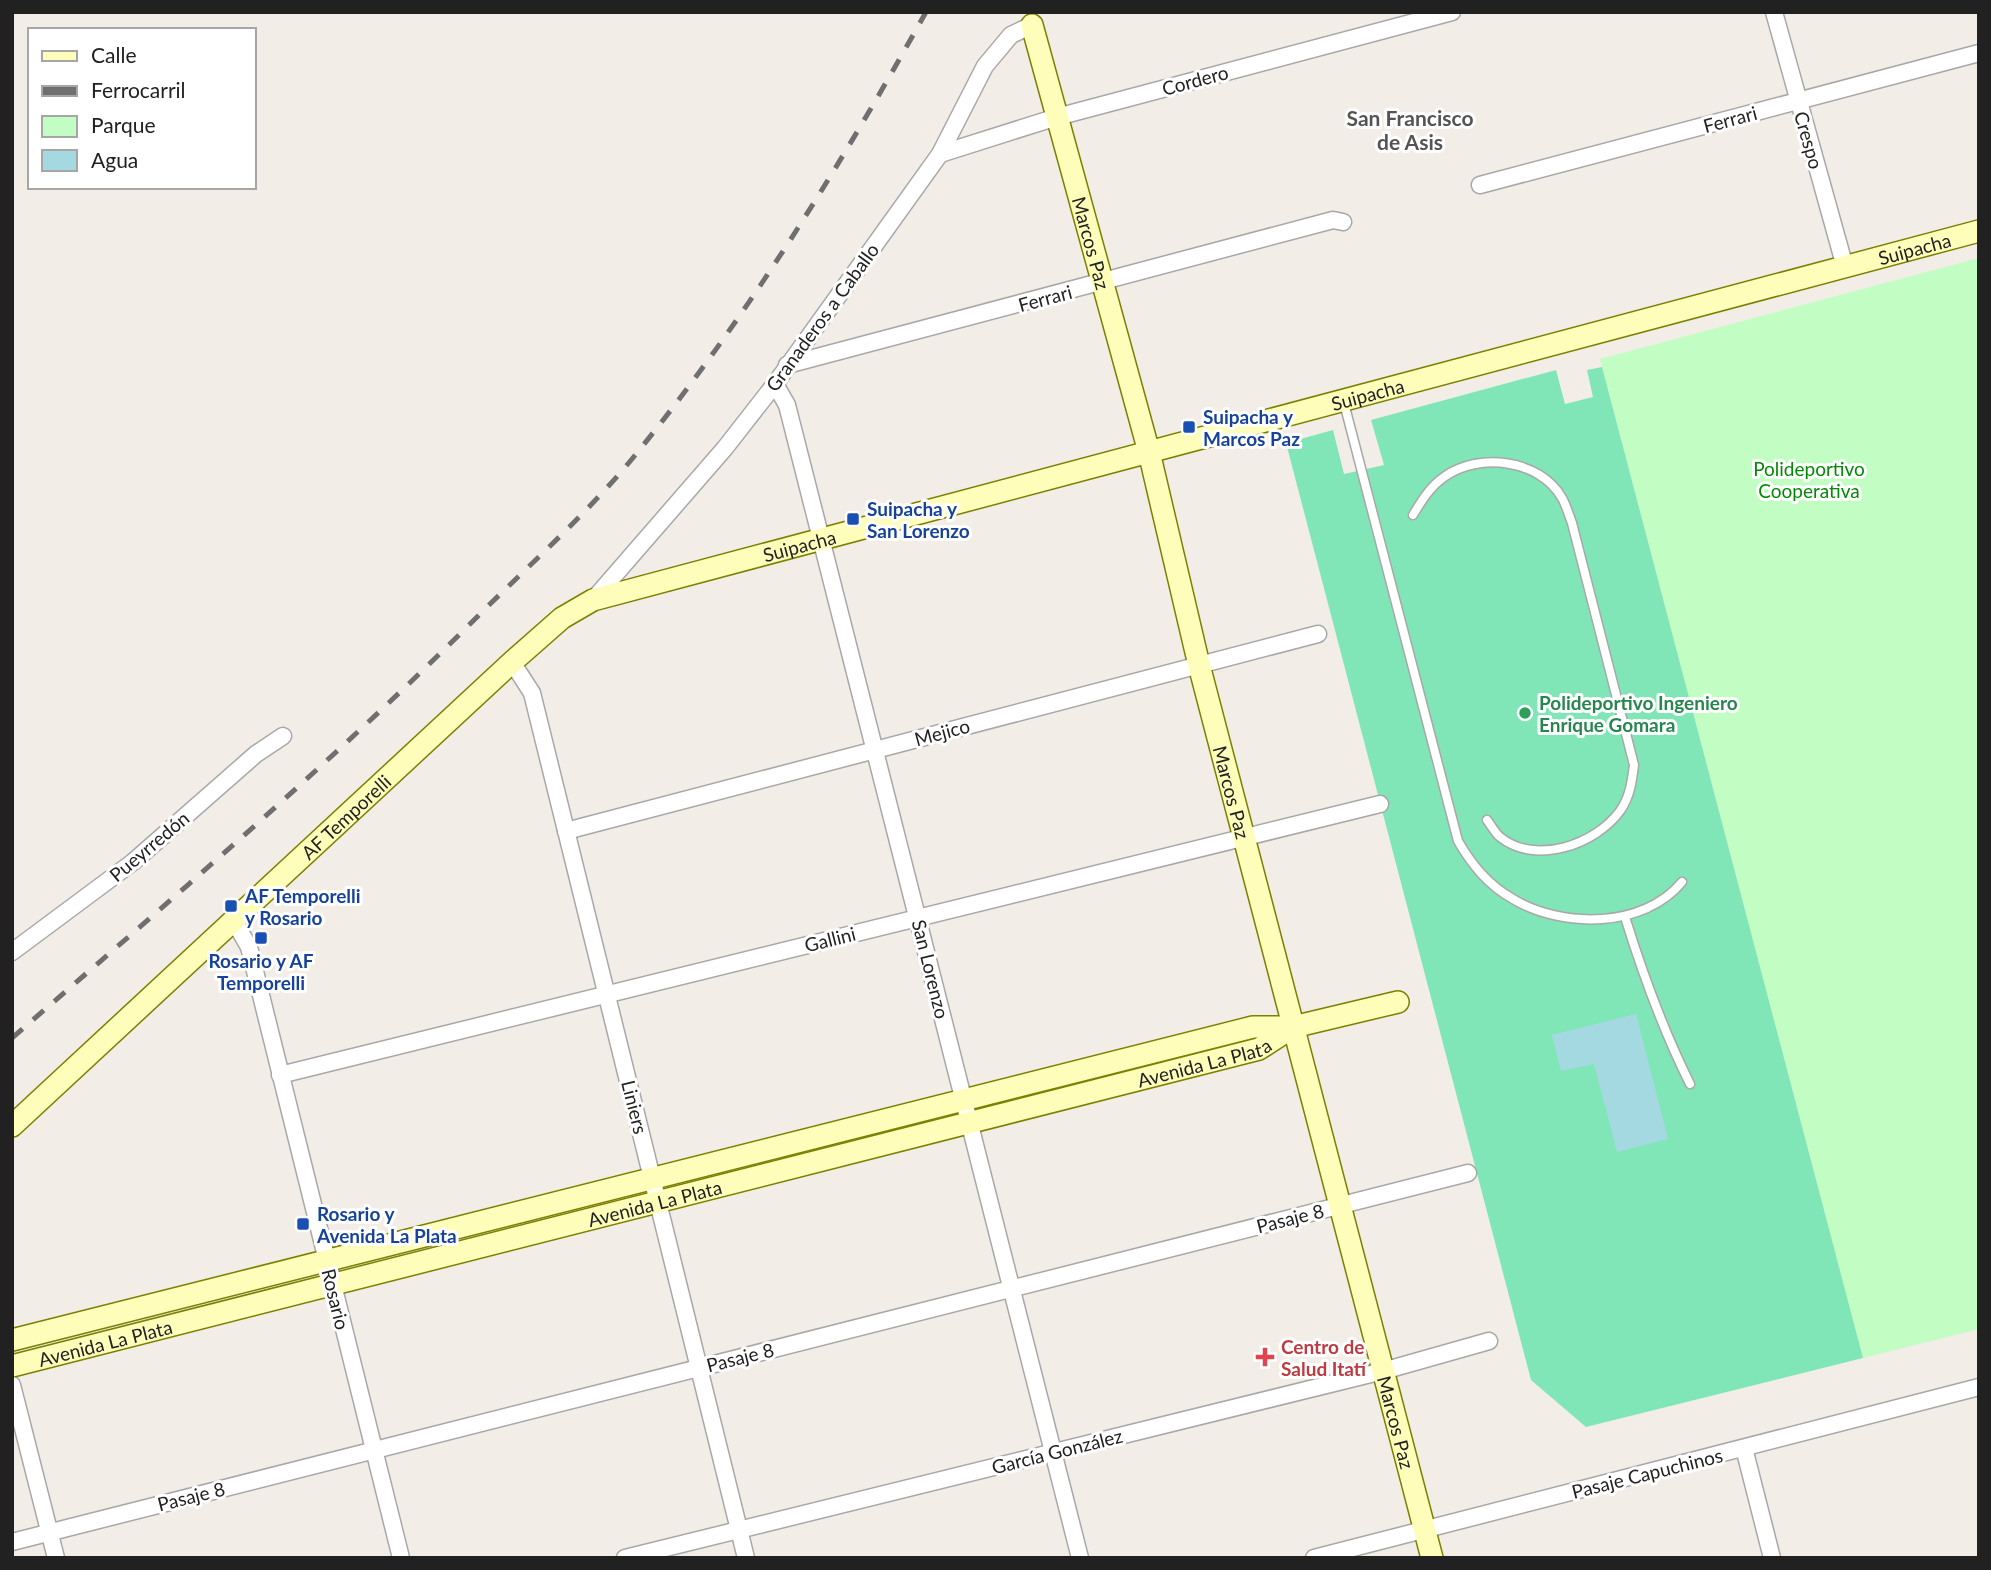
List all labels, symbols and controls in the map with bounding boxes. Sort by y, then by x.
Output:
legend [28,28,256,189]
text: Calle [91,42,136,67]
street label: Cordero [1159,60,1231,100]
text: Ferrocarril [91,77,186,102]
street label: Ferrari [1701,101,1759,137]
district label: San Francisco de Asis [1347,105,1473,154]
street label: Crespo [1790,109,1828,171]
text: Parque [91,112,156,137]
text: Agua [91,147,138,172]
street label: Marcos Paz [1068,194,1115,292]
street label: Suipacha [1875,227,1953,269]
street label: Granaderos a Caballo [761,239,883,395]
street label: Ferrari [1016,280,1074,316]
street label: Suipacha [1328,373,1406,415]
place label: Suipacha y Marcos Paz [1203,405,1300,450]
marker: Suipacha y Marcos Paz [1181,419,1197,435]
park label: Polideportivo Cooperativa [1753,457,1865,502]
place label: Suipacha y San Lorenzo [867,497,970,542]
marker: Suipacha y San Lorenzo [845,511,861,527]
street label: Suipacha [760,524,838,566]
place label: Polideportivo Ingeniero Enrique Gomara [1539,691,1738,736]
marker: Polideportivo Ingeniero Enrique Gomara [1517,705,1533,721]
street label: Mejico [912,714,972,750]
street label: Marcos Paz [1209,743,1255,841]
street label: AF Temporelli [296,769,395,864]
street label: Pueyrredón [104,806,194,886]
place label: AF Temporelli y Rosario [244,884,361,929]
marker: AF Temporelli y Rosario [223,898,239,914]
street label: San Lorenzo [908,917,954,1021]
street label: Gallini [802,922,858,956]
marker: Rosario y AF Temporelli [253,930,269,946]
place label: Rosario y AF Temporelli [209,949,314,994]
street label: Avenida La Plata [1135,1033,1275,1091]
street label: Liniers [617,1078,653,1136]
street label: Avenida La Plata [585,1175,724,1231]
street label: Pasaje 8 [1254,1199,1326,1237]
place label: Rosario y Avenida La Plata [316,1202,457,1247]
marker: Rosario y Avenida La Plata [295,1216,311,1232]
street label: Rosario [317,1266,355,1332]
street label: Avenida La Plata [36,1314,174,1370]
place label: Centro de Salud Itatí [1281,1335,1368,1380]
street label: Pasaje 8 [704,1338,776,1376]
marker: Centro de Salud Itatí [1255,1347,1275,1367]
street label: Marcos Paz [1373,1373,1420,1471]
street label: García González [989,1424,1125,1478]
street label: Pasaje Capuchinos [1569,1443,1725,1503]
street label: Pasaje 8 [155,1477,227,1515]

